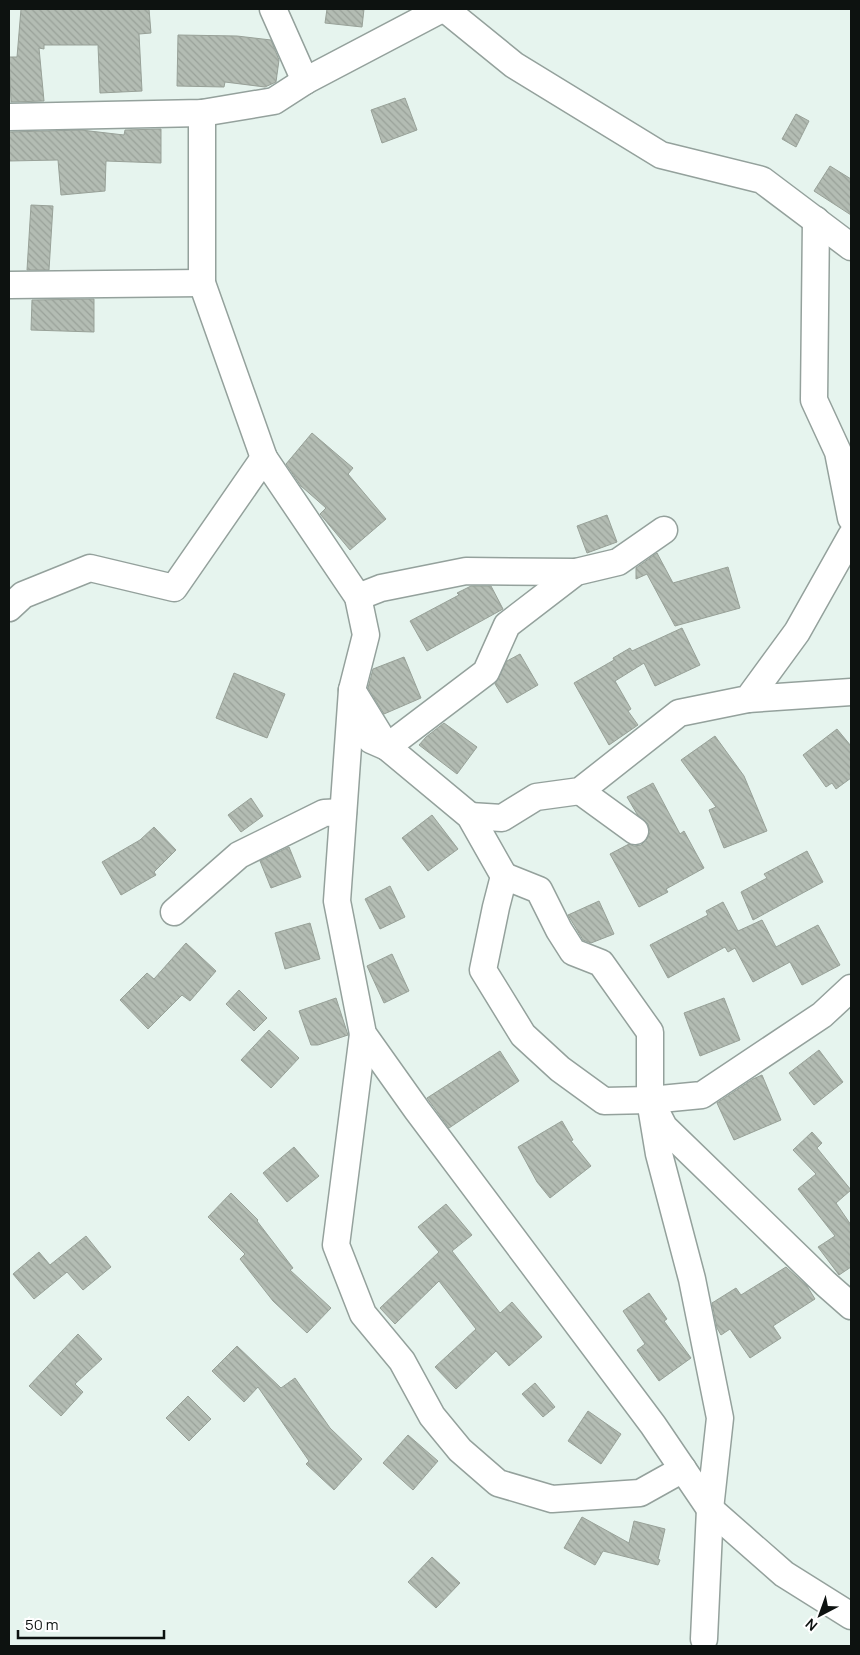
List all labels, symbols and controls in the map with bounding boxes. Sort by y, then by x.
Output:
north arrow [795,1590,845,1640]
scale bar [18,1608,164,1640]
text: 50 m [25,1614,59,1635]
text: N [801,1615,821,1636]

